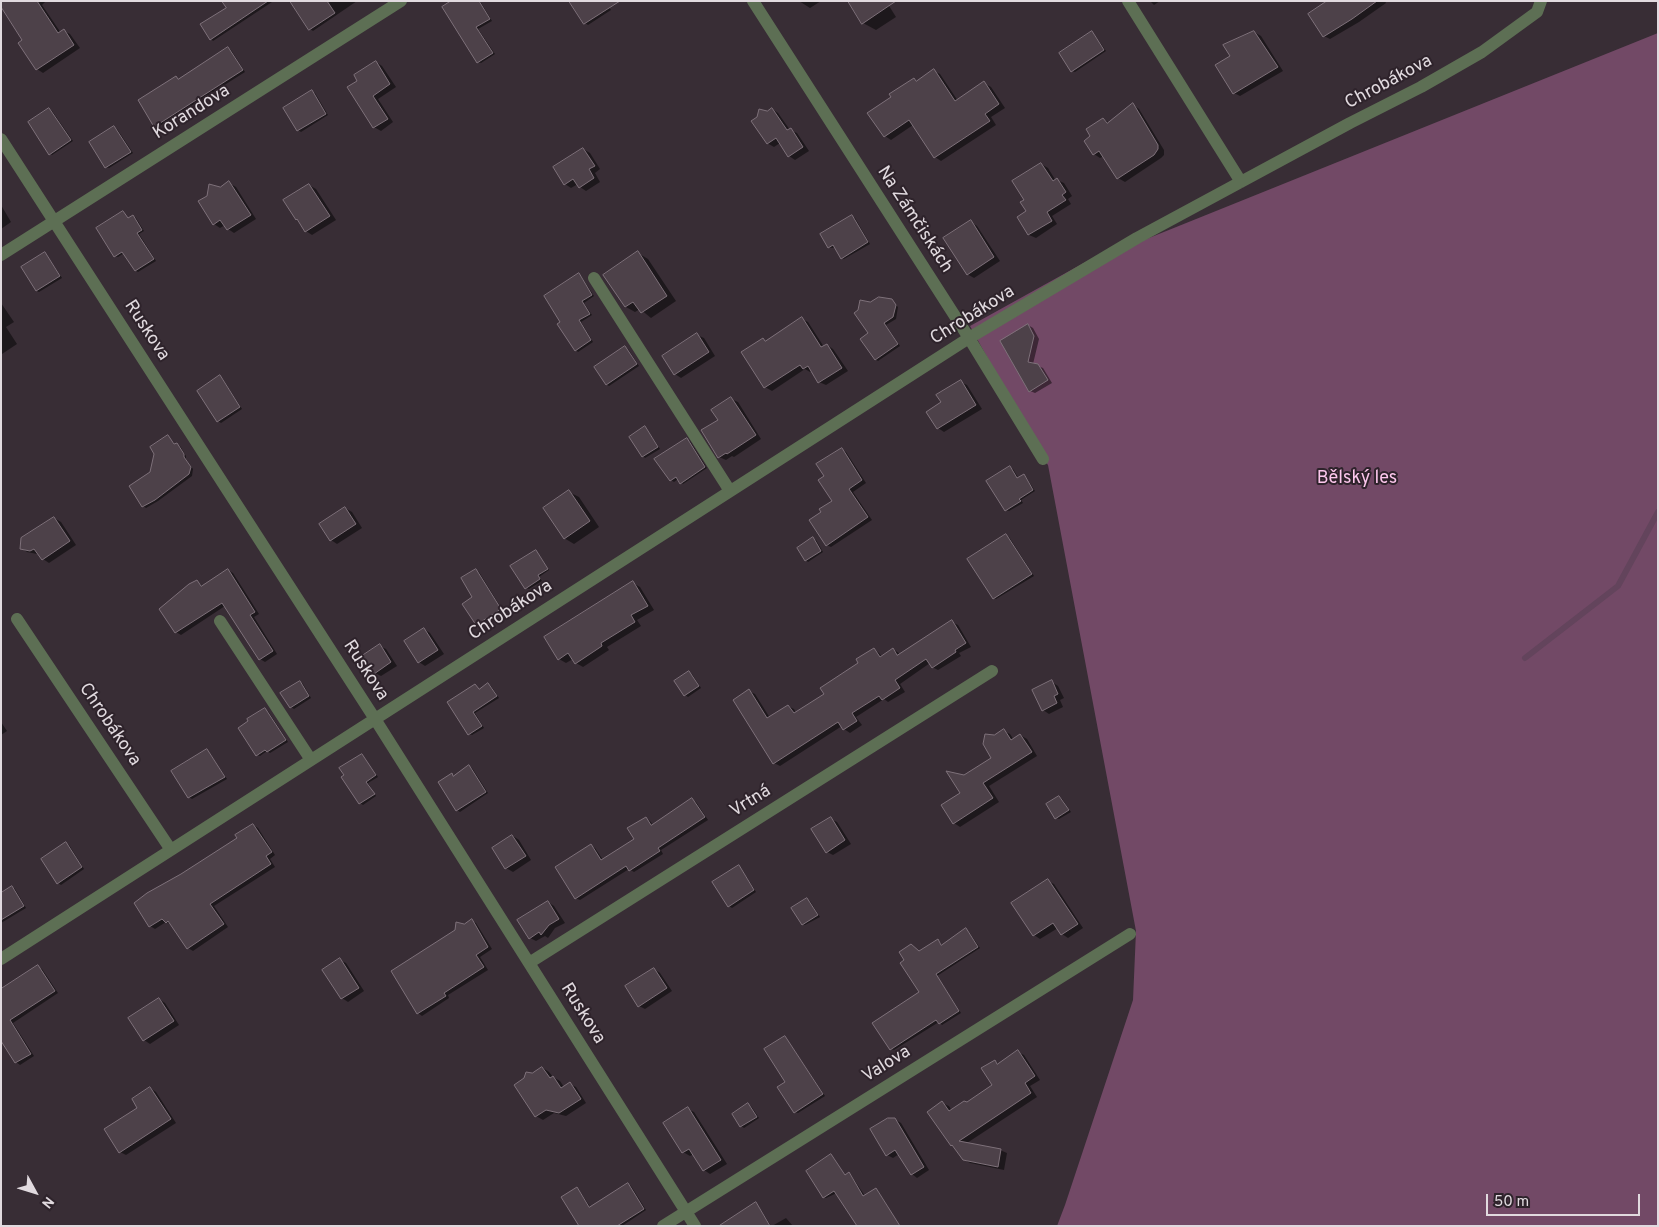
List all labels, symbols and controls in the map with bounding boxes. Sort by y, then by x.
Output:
street label: Chrobákova [1342,51,1436,115]
street label: Korandova [150,81,234,145]
street label: Na Zámčiskách [871,163,957,277]
street label: Chrobákova [927,282,1019,350]
street label: Ruskova [119,297,173,365]
park label: Bělský les [1317,468,1397,490]
street label: Chrobákova [465,576,557,646]
street label: Ruskova [338,637,392,705]
street label: Chrobákova [73,679,145,771]
street label: Vrtná [727,781,775,823]
street label: Ruskova [555,980,609,1048]
street label: Valova [859,1042,915,1088]
north arrow [10,1167,60,1217]
scale bar [1489,1184,1643,1216]
text: N [37,1192,57,1211]
text: 50 m [1494,1193,1529,1212]

